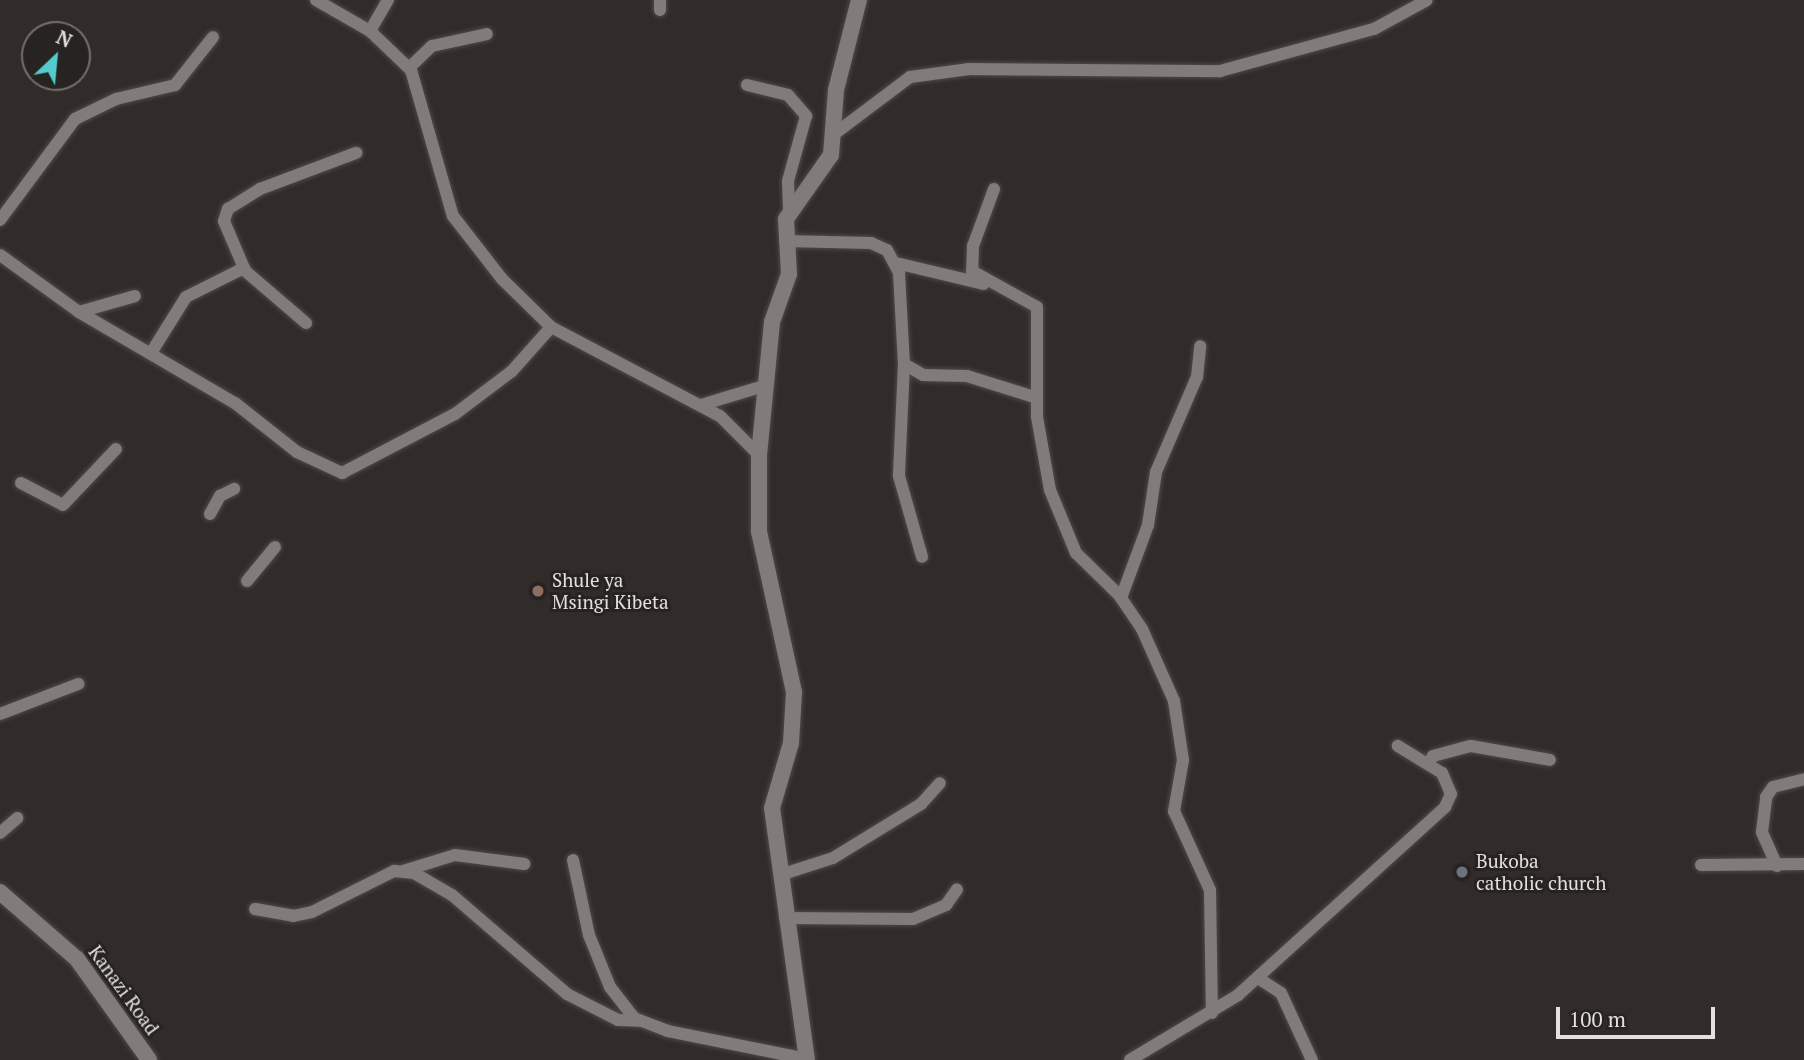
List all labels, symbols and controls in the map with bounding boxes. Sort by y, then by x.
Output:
north arrow [21,21,91,91]
text: N [53,24,77,53]
place label: Shule ya Msingi Kibeta [552,569,669,613]
marker: Shule ya Msingi Kibeta [530,583,546,599]
place label: Bukoba catholic church [1476,850,1606,894]
marker: Bukoba catholic church [1454,864,1470,880]
street label: Kanazi Road [84,941,164,1039]
scale bar [1559,993,1718,1038]
text: 100 m [1569,1005,1626,1033]

